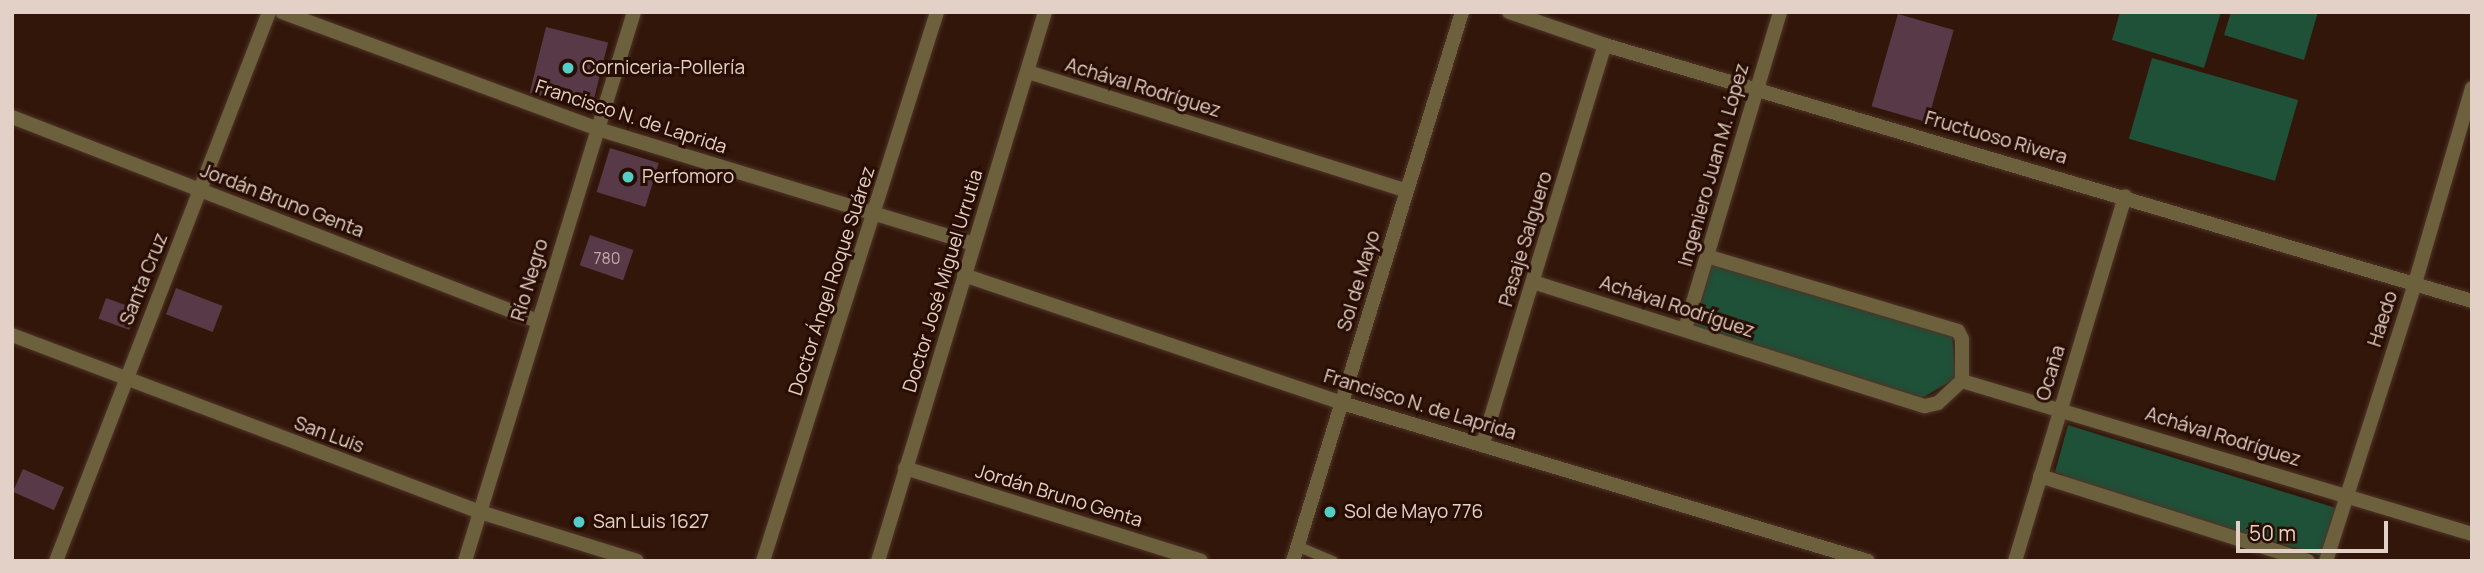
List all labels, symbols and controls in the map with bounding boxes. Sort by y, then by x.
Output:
street label: Achával Rodríguez [1063,54,1223,122]
place label: Corniceria-Pollería [582,57,745,79]
marker: Corniceria-Pollería [560,60,576,76]
street label: Ingeniero Juan M. López [1674,61,1754,269]
street label: Francisco N. de Laprida [532,75,730,159]
street label: Fructuoso Rivera [1922,107,2070,169]
street label: Jordán Bruno Genta [197,159,367,243]
street label: Doctor Ángel Roque Suárez [784,164,880,398]
place label: Perfomoro [642,166,734,188]
street label: Doctor José Miguel Urrutia [898,167,988,395]
marker: Perfomoro [620,169,636,185]
street label: Pasaje Salguero [1495,169,1557,309]
street label: Sol de Mayo [1333,228,1385,334]
street label: Santa Cruz [115,230,173,328]
street label: Río Negro [507,236,553,324]
house number: 780 [593,248,621,268]
street label: Achával Rodríguez [1597,271,1757,343]
street label: Haedo [2363,288,2403,350]
street label: Ocaña [2032,343,2070,403]
street label: Francisco N. de Laprida [1321,365,1519,445]
street label: Achával Rodríguez [2143,403,2303,471]
street label: San Luis [291,412,367,458]
street label: Jordán Bruno Genta [973,460,1145,532]
place label: Sol de Mayo 776 [1344,501,1483,523]
marker: Sol de Mayo 776 [1322,504,1338,520]
scale bar [2239,506,2391,550]
place label: San Luis 1627 [593,511,709,533]
marker: San Luis 1627 [571,514,587,530]
text: 50 m [2249,519,2296,547]

